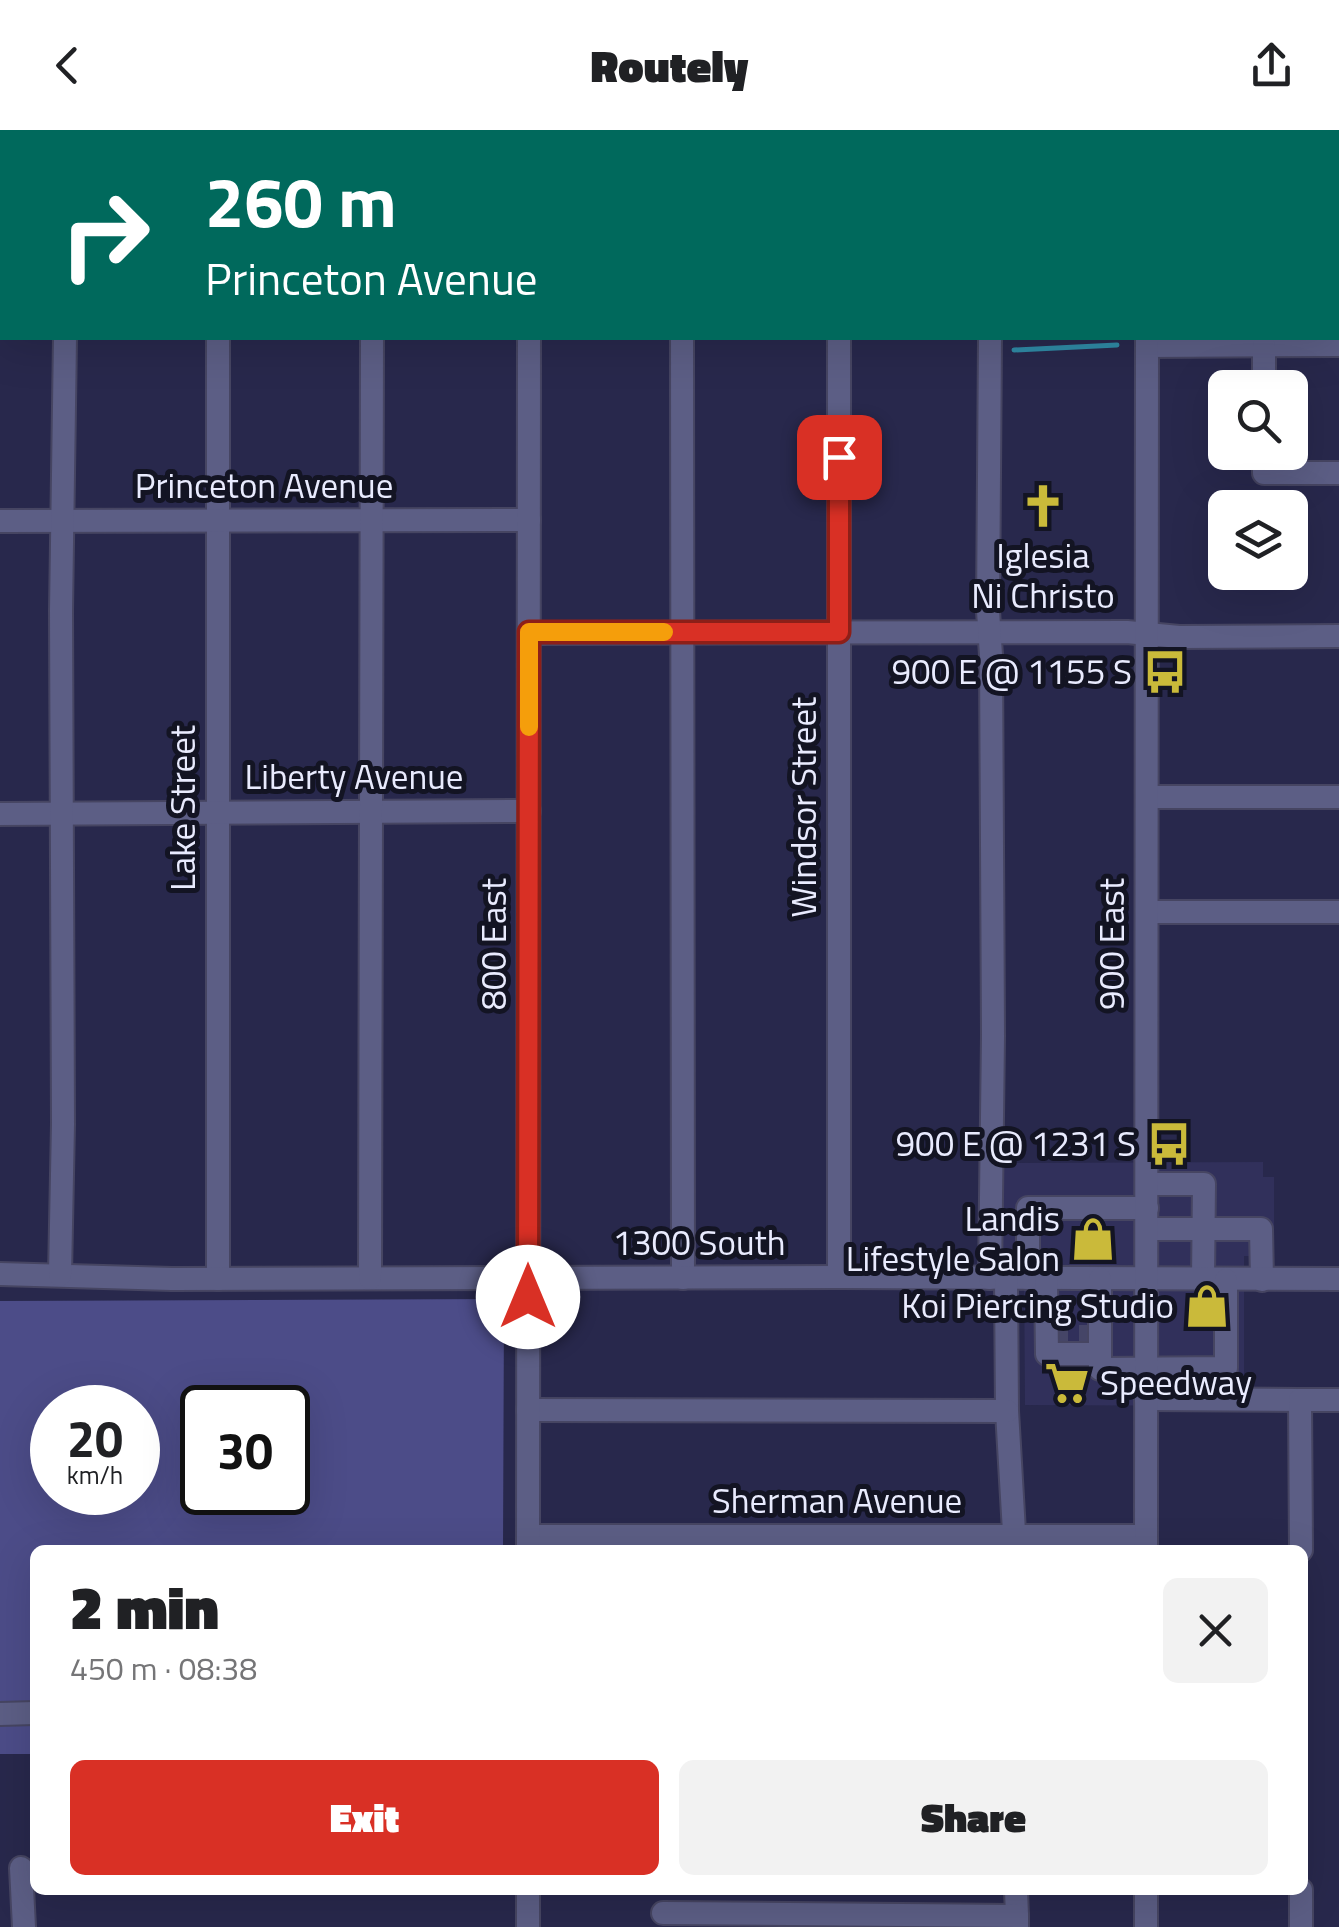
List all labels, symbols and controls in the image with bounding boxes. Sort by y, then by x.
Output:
text: Routely [591,31,748,99]
icon: back [40,38,95,93]
icon: share [1244,38,1299,93]
text: 260 m [205,148,397,254]
icon: right [40,170,170,300]
text: Princeton Avenue [205,244,538,312]
map controls [1208,370,1308,590]
button: search [1208,370,1308,470]
pin [797,415,882,500]
icon: arrive [812,430,867,485]
street label: Princeton Avenue [135,458,393,512]
church icon: Iglesia Ni Christo [1019,482,1067,530]
button: layers [1208,490,1308,590]
place label: Iglesia Ni Christo [971,528,1115,622]
place label: 900 E @ 1155 S [891,644,1132,698]
bus stop icon: 900 E @ 1155 S [1141,648,1189,696]
street label: Windsor Street [776,697,830,917]
street label: Lake Street [155,725,209,891]
street label: Liberty Avenue [245,749,464,803]
street label: 800 East [466,878,520,1010]
street label: 900 East [1084,878,1138,1010]
place label: 900 E @ 1231 S [895,1116,1136,1170]
bus stop icon: 900 E @ 1231 S [1145,1120,1193,1168]
place label: Landis Lifestyle Salon [846,1191,1060,1285]
street label: 1300 South [612,1215,786,1269]
shop icon: Landis Lifestyle Salon [1069,1215,1117,1263]
position arrow [476,1245,580,1349]
place label: Koi Piercing Studio [901,1278,1174,1332]
shop icon: Koi Piercing Studio [1183,1282,1231,1330]
place label: Speedway [1100,1355,1252,1409]
supermarket icon: Speedway [1043,1359,1091,1407]
speed limit sign: 30 [180,1385,310,1515]
text: 20 [67,1400,123,1476]
text: km/h [67,1456,123,1494]
street label: Sherman Avenue [712,1473,962,1527]
text: 2 min [70,1561,219,1652]
button: close [1163,1578,1268,1683]
text: 450 m · 08:38 [70,1644,257,1692]
button: Exit [70,1760,659,1875]
button: Share [679,1760,1268,1875]

